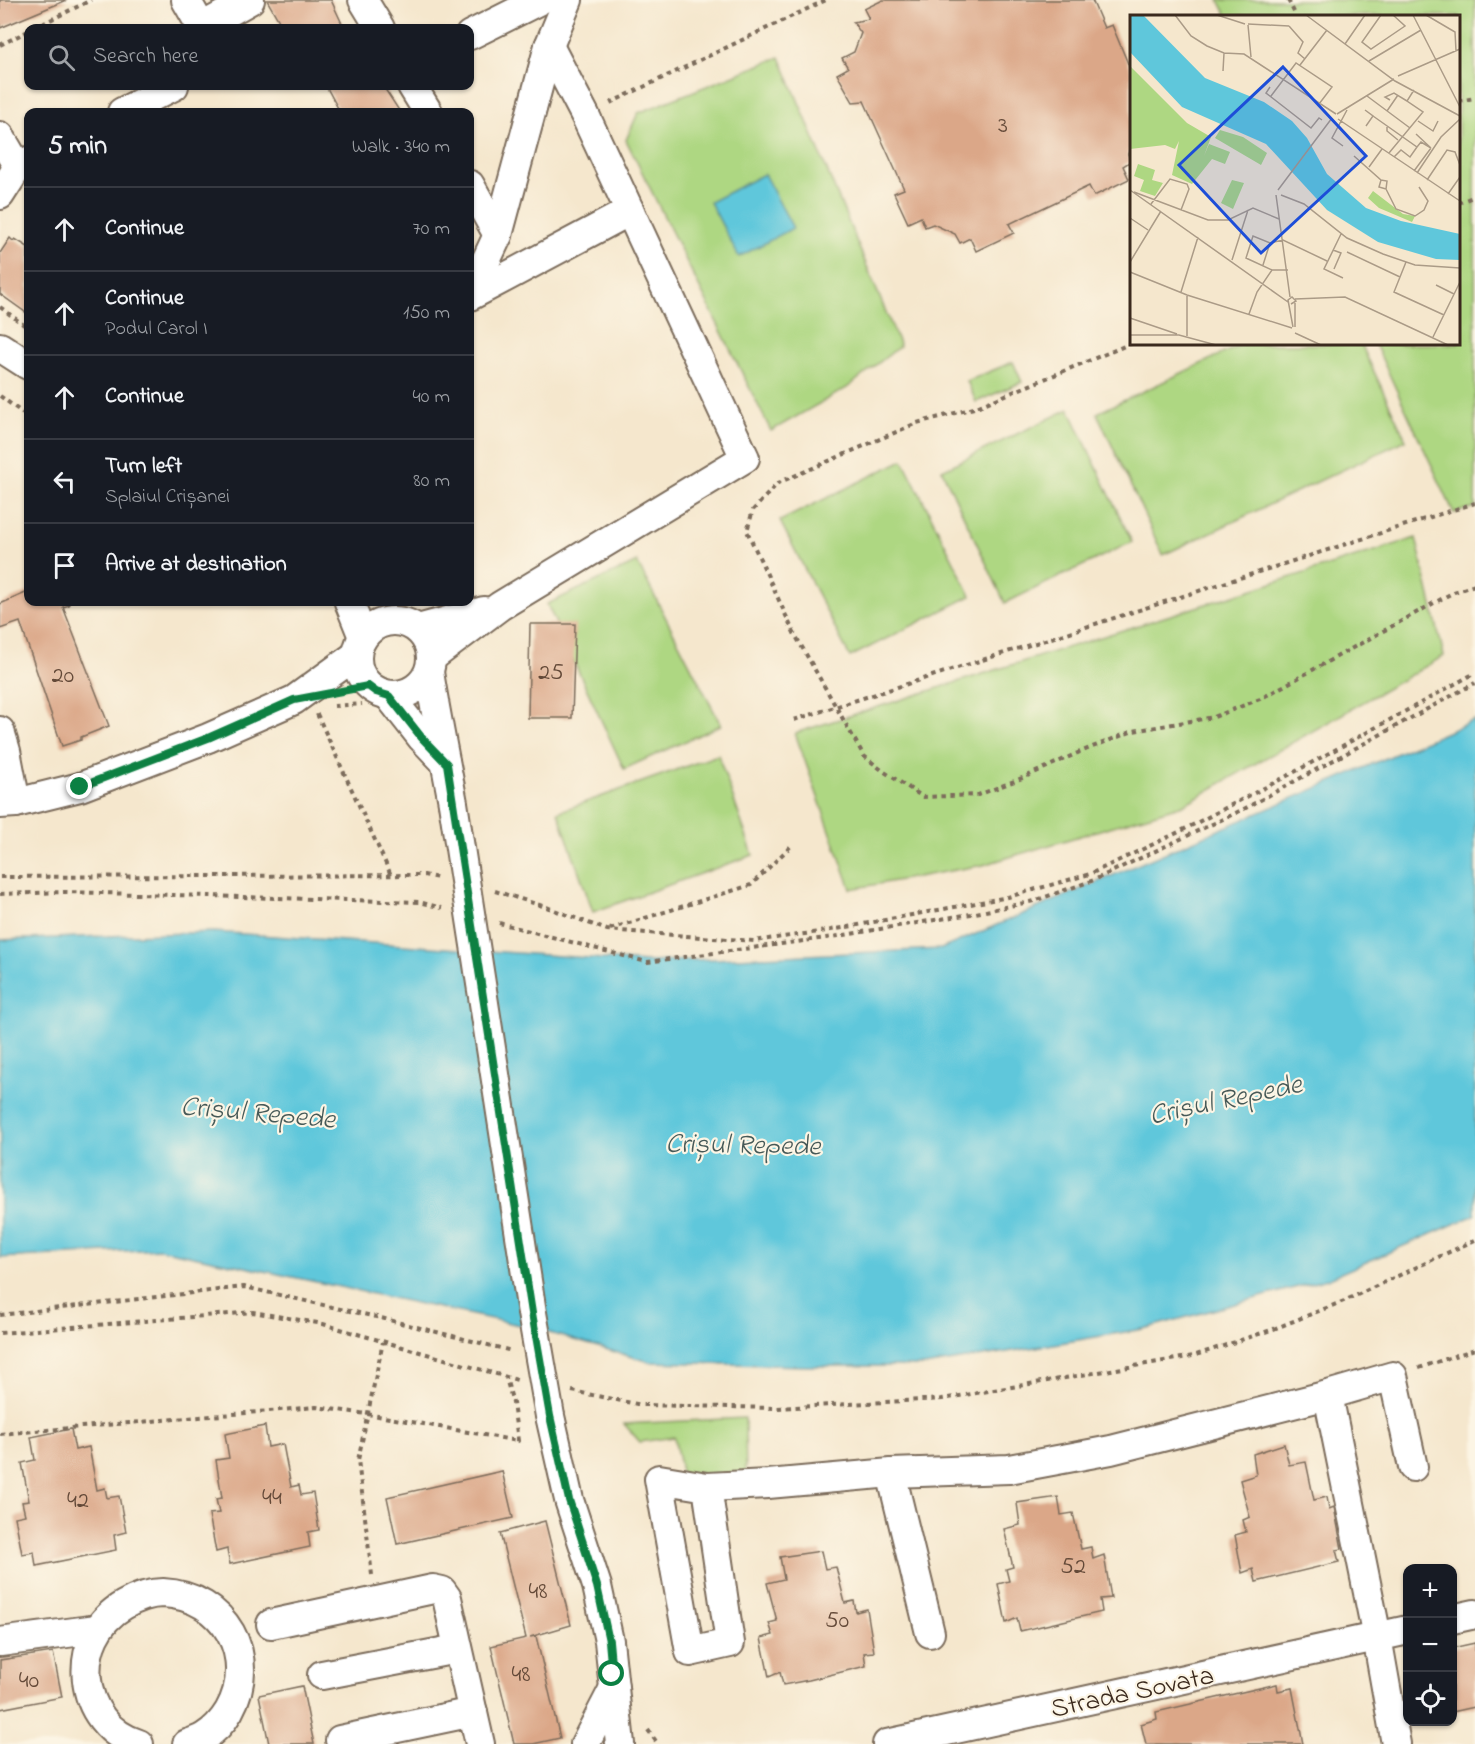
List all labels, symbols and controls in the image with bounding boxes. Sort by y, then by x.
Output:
inset map [1130,15,1460,345]
search box [24,24,474,90]
icon: search [45,41,78,74]
text: Search here [93,41,198,73]
house number: 3 [998,109,1008,144]
text: 5 min [48,128,107,166]
text: Walk · 340 m [352,133,450,162]
icon: ahead [48,213,81,246]
text: Continue [105,213,184,245]
text: 70 m [413,215,450,244]
text: Continue [105,283,184,315]
icon: ahead [48,297,81,330]
text: 150 m [403,299,450,328]
text: Podul Carol I [105,315,208,344]
icon: ahead [48,381,81,414]
text: Continue [105,381,184,413]
text: 40 m [413,383,450,412]
text: Turn left [105,451,182,483]
icon: left [48,465,81,498]
text: 80 m [413,467,450,496]
text: Splaiul Crișanei [105,483,230,512]
icon: arrive [48,549,81,582]
text: Arrive at destination [105,549,287,581]
house number: 25 [538,656,564,691]
house number: 20 [52,659,74,694]
route end [66,773,92,799]
water label: Crișul Repede [1146,1065,1307,1138]
water label: Crișul Repede [179,1087,338,1142]
water label: Crișul Repede [665,1125,822,1168]
house number: 44 [262,1481,282,1516]
house number: 42 [67,1484,89,1519]
house number: 52 [1060,1550,1086,1585]
map controls [1403,1564,1457,1726]
button: + [1403,1564,1457,1618]
house number: 48 [529,1575,547,1610]
house number: 50 [825,1604,849,1639]
button: − [1403,1618,1457,1672]
street label: Strada Sovata [1047,1657,1218,1730]
house number: 48 [512,1658,530,1693]
route start [598,1660,624,1686]
house number: 40 [19,1664,39,1699]
button: locate [1403,1672,1457,1726]

